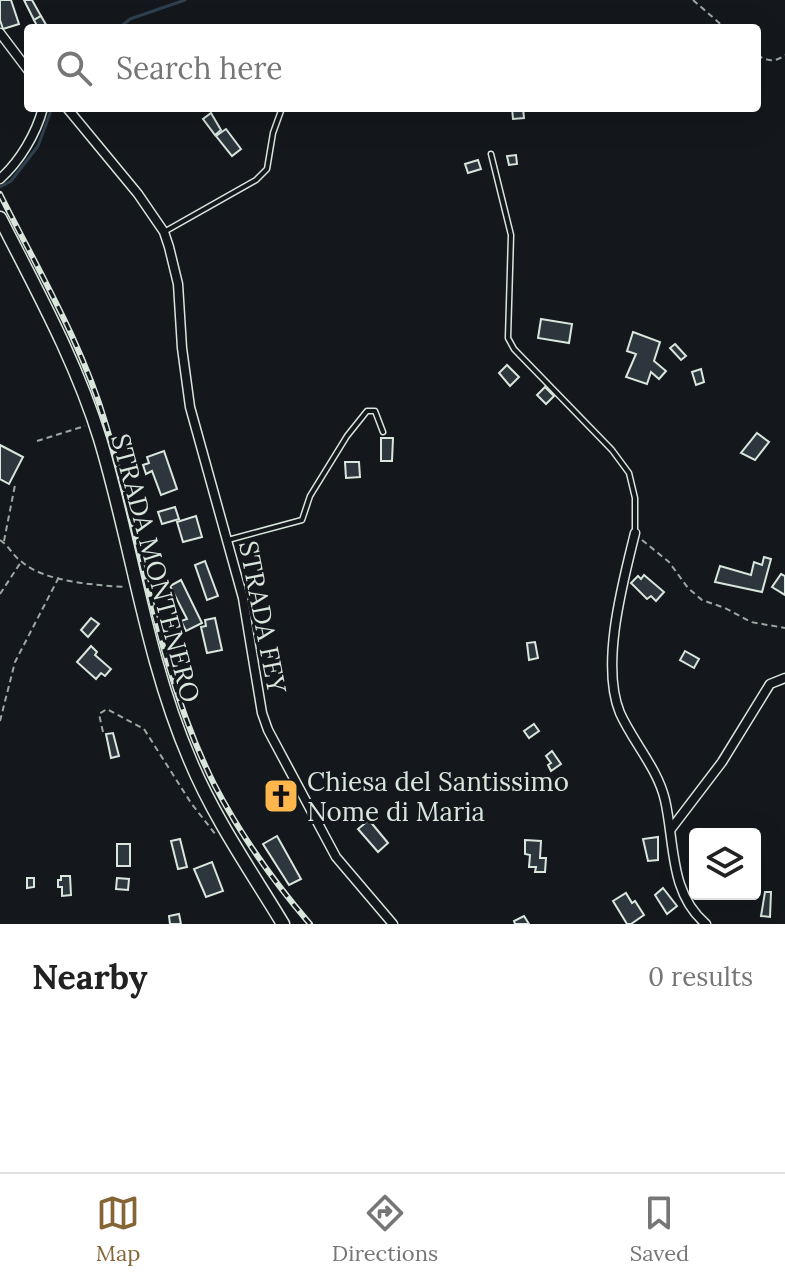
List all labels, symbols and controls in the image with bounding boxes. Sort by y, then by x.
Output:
search box [24,24,761,112]
icon: search [52,46,96,90]
text: Search here [116,49,283,87]
street label: STRADA MONTENERO [104,430,208,706]
street label: STRADA FEY [232,538,294,696]
place label: Chiesa del Santissimo Nome di Maria [307,765,569,828]
church icon: Chiesa del Santissimo Nome di Maria [262,777,300,815]
map controls [689,828,761,900]
button: layers [689,828,761,900]
text: Nearby [32,955,148,998]
text: 0 results [648,960,753,993]
tab: Map [96,1191,140,1267]
tab: Directions [332,1191,438,1267]
tab: Saved [630,1191,689,1267]

